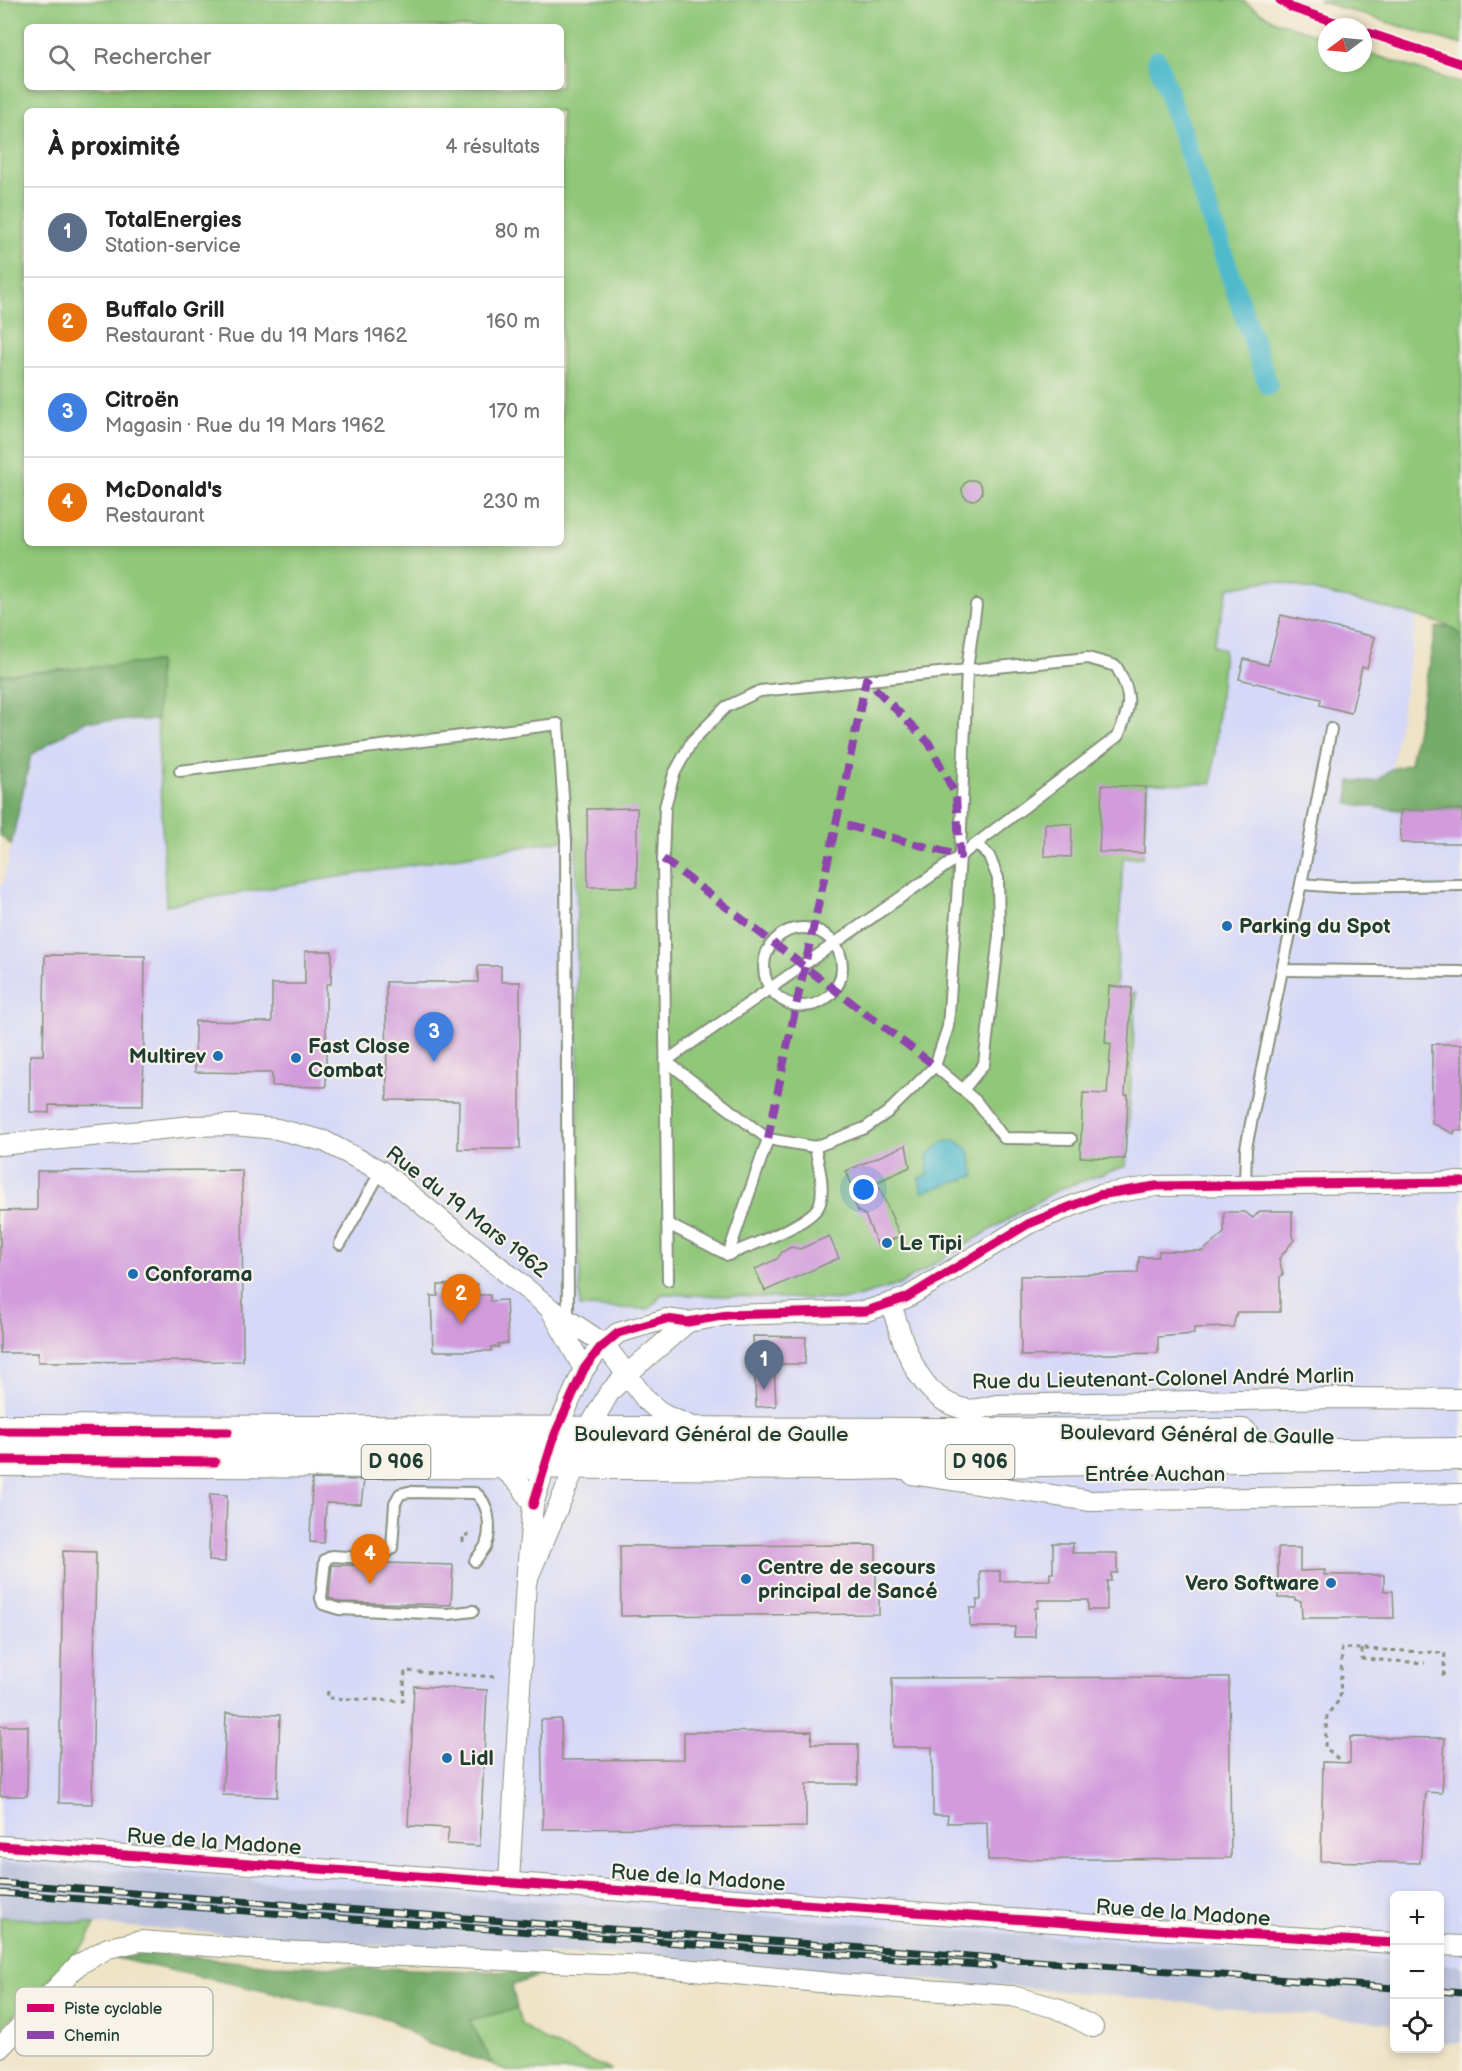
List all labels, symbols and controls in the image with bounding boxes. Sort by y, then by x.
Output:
north arrow [1318,18,1372,72]
search box [24,24,564,90]
icon: search [45,41,78,74]
text: Rechercher [93,44,211,71]
text: À proximité [48,132,180,163]
text: 4 résultats [445,135,540,159]
text: TotalEnergies [105,207,242,234]
text: 1 [63,220,72,244]
text: 80 m [495,220,540,244]
text: Station-service [105,234,241,258]
text: Buffalo Grill [105,297,225,324]
text: 2 [62,310,73,334]
text: 160 m [486,310,540,334]
text: Restaurant · Rue du 19 Mars 1962 [105,324,407,348]
text: Citroën [105,387,179,414]
text: 3 [62,400,73,424]
text: 170 m [489,400,540,424]
text: Magasin · Rue du 19 Mars 1962 [105,414,385,438]
text: McDonald's [105,477,222,504]
text: 4 [62,490,73,514]
text: 230 m [483,490,540,514]
text: Restaurant [105,504,205,528]
place label: Parking du Spot [1239,914,1391,939]
marker: Parking du Spot [1220,919,1234,933]
pin: 3 [414,1012,454,1062]
place label: Fast Close Combat [308,1034,410,1083]
place label: Multirev [129,1044,206,1069]
marker: Multirev [211,1049,225,1063]
marker: Fast Close Combat [289,1051,303,1065]
street label: Rue du 19 Mars 1962 [381,1141,554,1284]
your location [849,1175,878,1204]
place label: Le Tipi [899,1231,962,1256]
marker: Le Tipi [880,1236,894,1250]
place label: Conforama [145,1262,253,1287]
marker: Conforama [126,1267,140,1281]
pin: 2 [442,1274,480,1324]
pin: 1 [744,1340,783,1390]
street label: Rue du Lieutenant-Colonel André Marlin [972,1363,1354,1395]
street label: Boulevard Général de Gaulle [1059,1420,1335,1450]
street label: Boulevard Général de Gaulle [574,1422,848,1447]
road number: D 906 [362,1445,430,1479]
road number: D 906 [946,1445,1014,1479]
street label: Entrée Auchan [1085,1462,1225,1487]
pin: 4 [350,1534,389,1584]
place label: Centre de secours principal de Sancé [758,1555,938,1604]
place label: Vero Software [1185,1571,1319,1596]
marker: Centre de secours principal de Sancé [739,1572,753,1586]
marker: Vero Software [1324,1576,1338,1590]
place label: Lidl [459,1746,494,1771]
marker: Lidl [440,1751,454,1765]
street label: Rue de la Madone [126,1823,302,1861]
street label: Rue de la Madone [610,1859,786,1897]
map controls [1390,1891,1444,2053]
button: + [1390,1891,1444,1945]
street label: Rue de la Madone [1095,1894,1271,1932]
button: − [1390,1945,1444,1999]
legend [15,1987,213,2056]
button: locate [1390,1999,1444,2053]
text: Piste cyclable [64,2000,163,2019]
text: Chemin [64,2027,120,2046]

